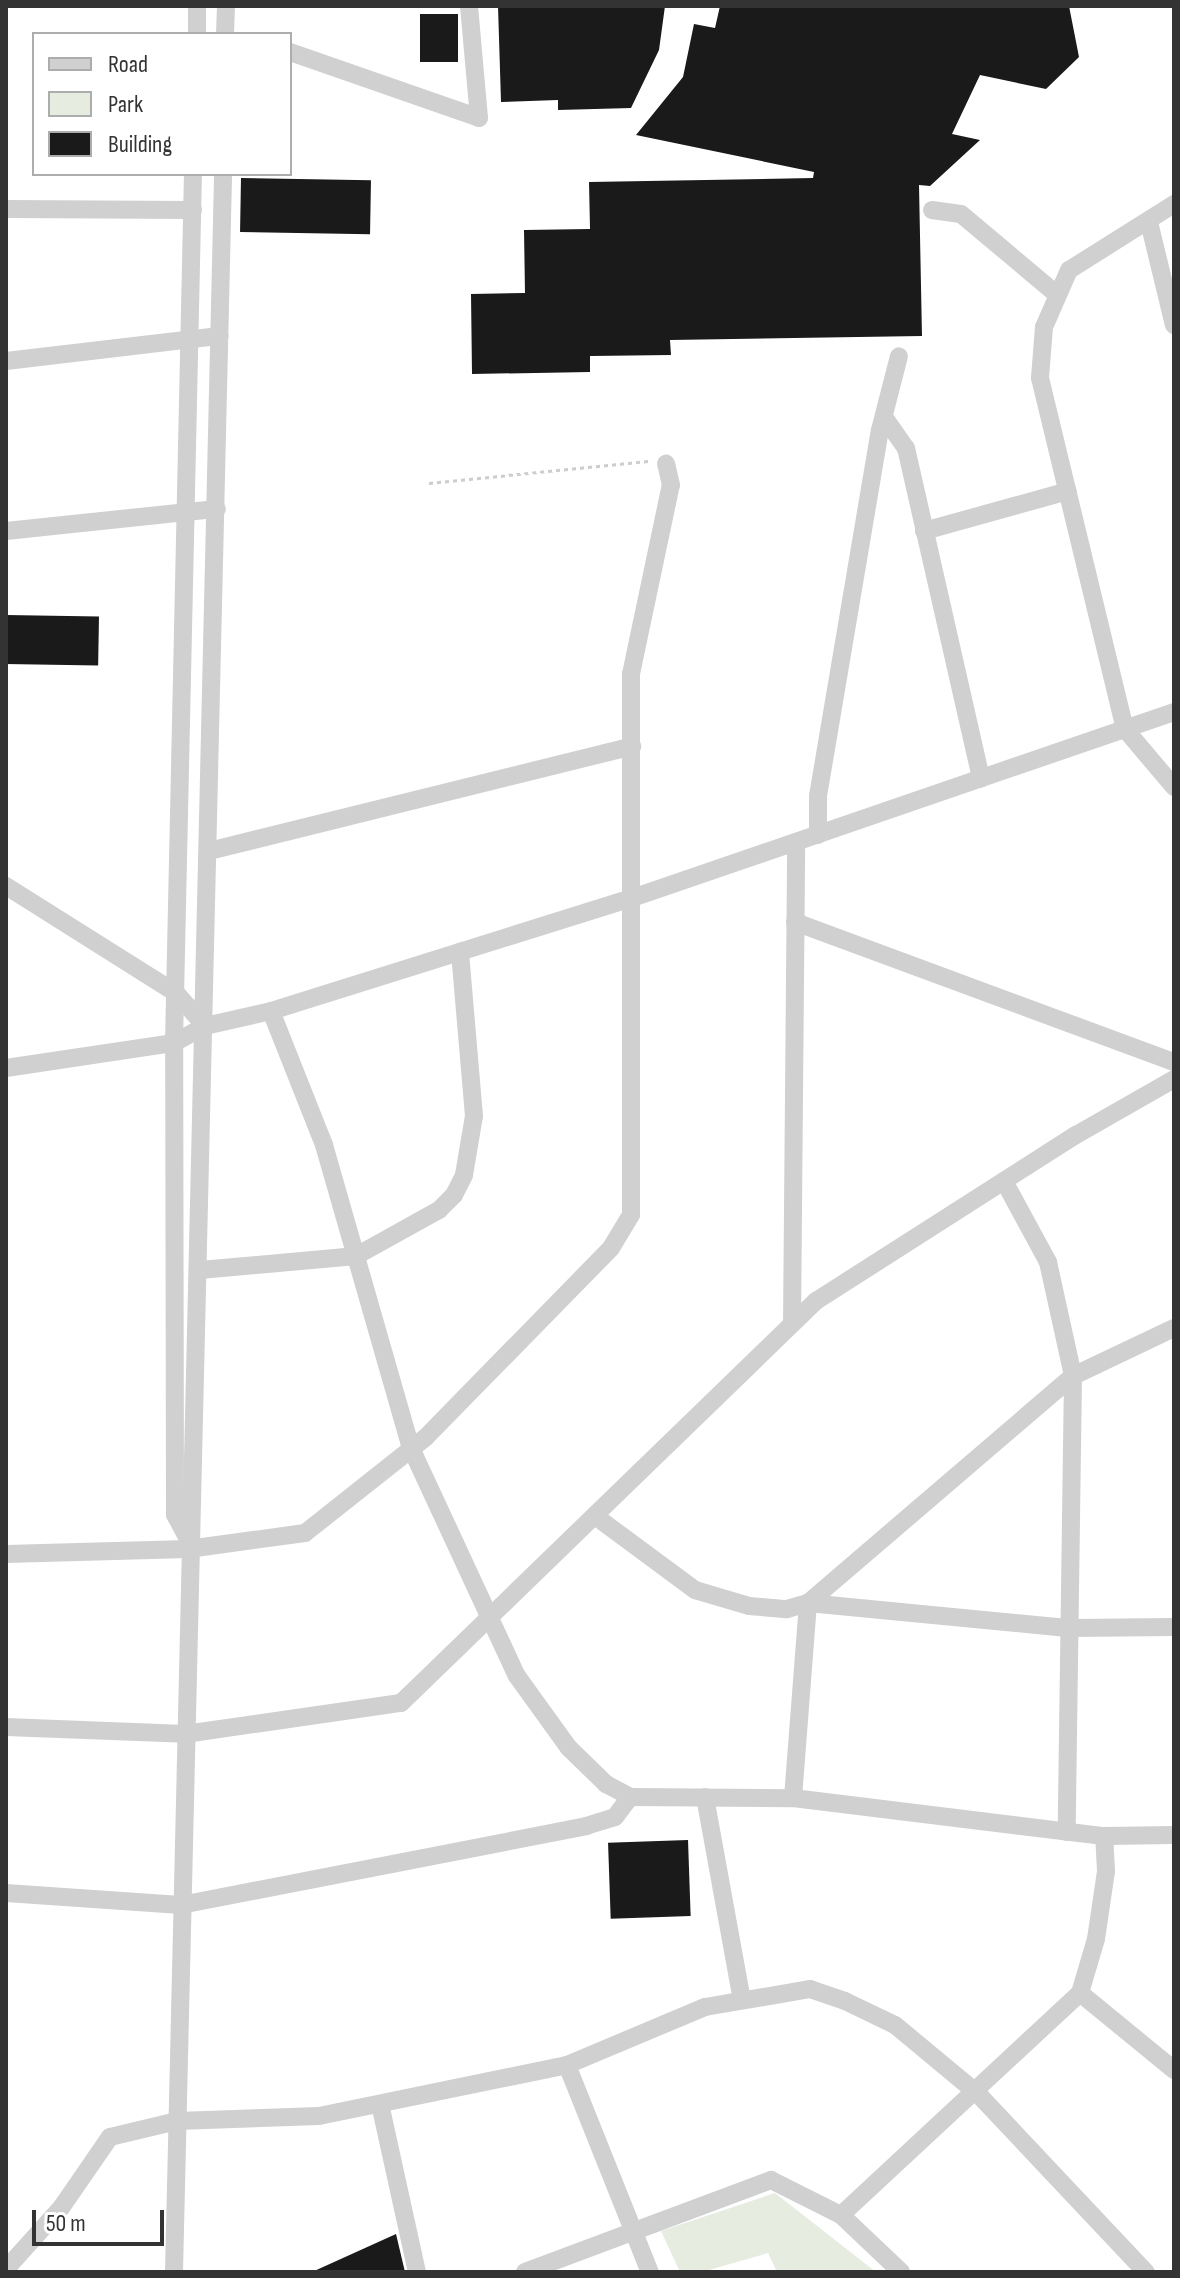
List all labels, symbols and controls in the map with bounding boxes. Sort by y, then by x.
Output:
legend [32,32,292,176]
text: Road [108,50,148,79]
text: Park [108,90,143,119]
text: Building [108,130,172,159]
scale bar [36,2194,168,2244]
text: 50 m [46,2209,86,2238]

